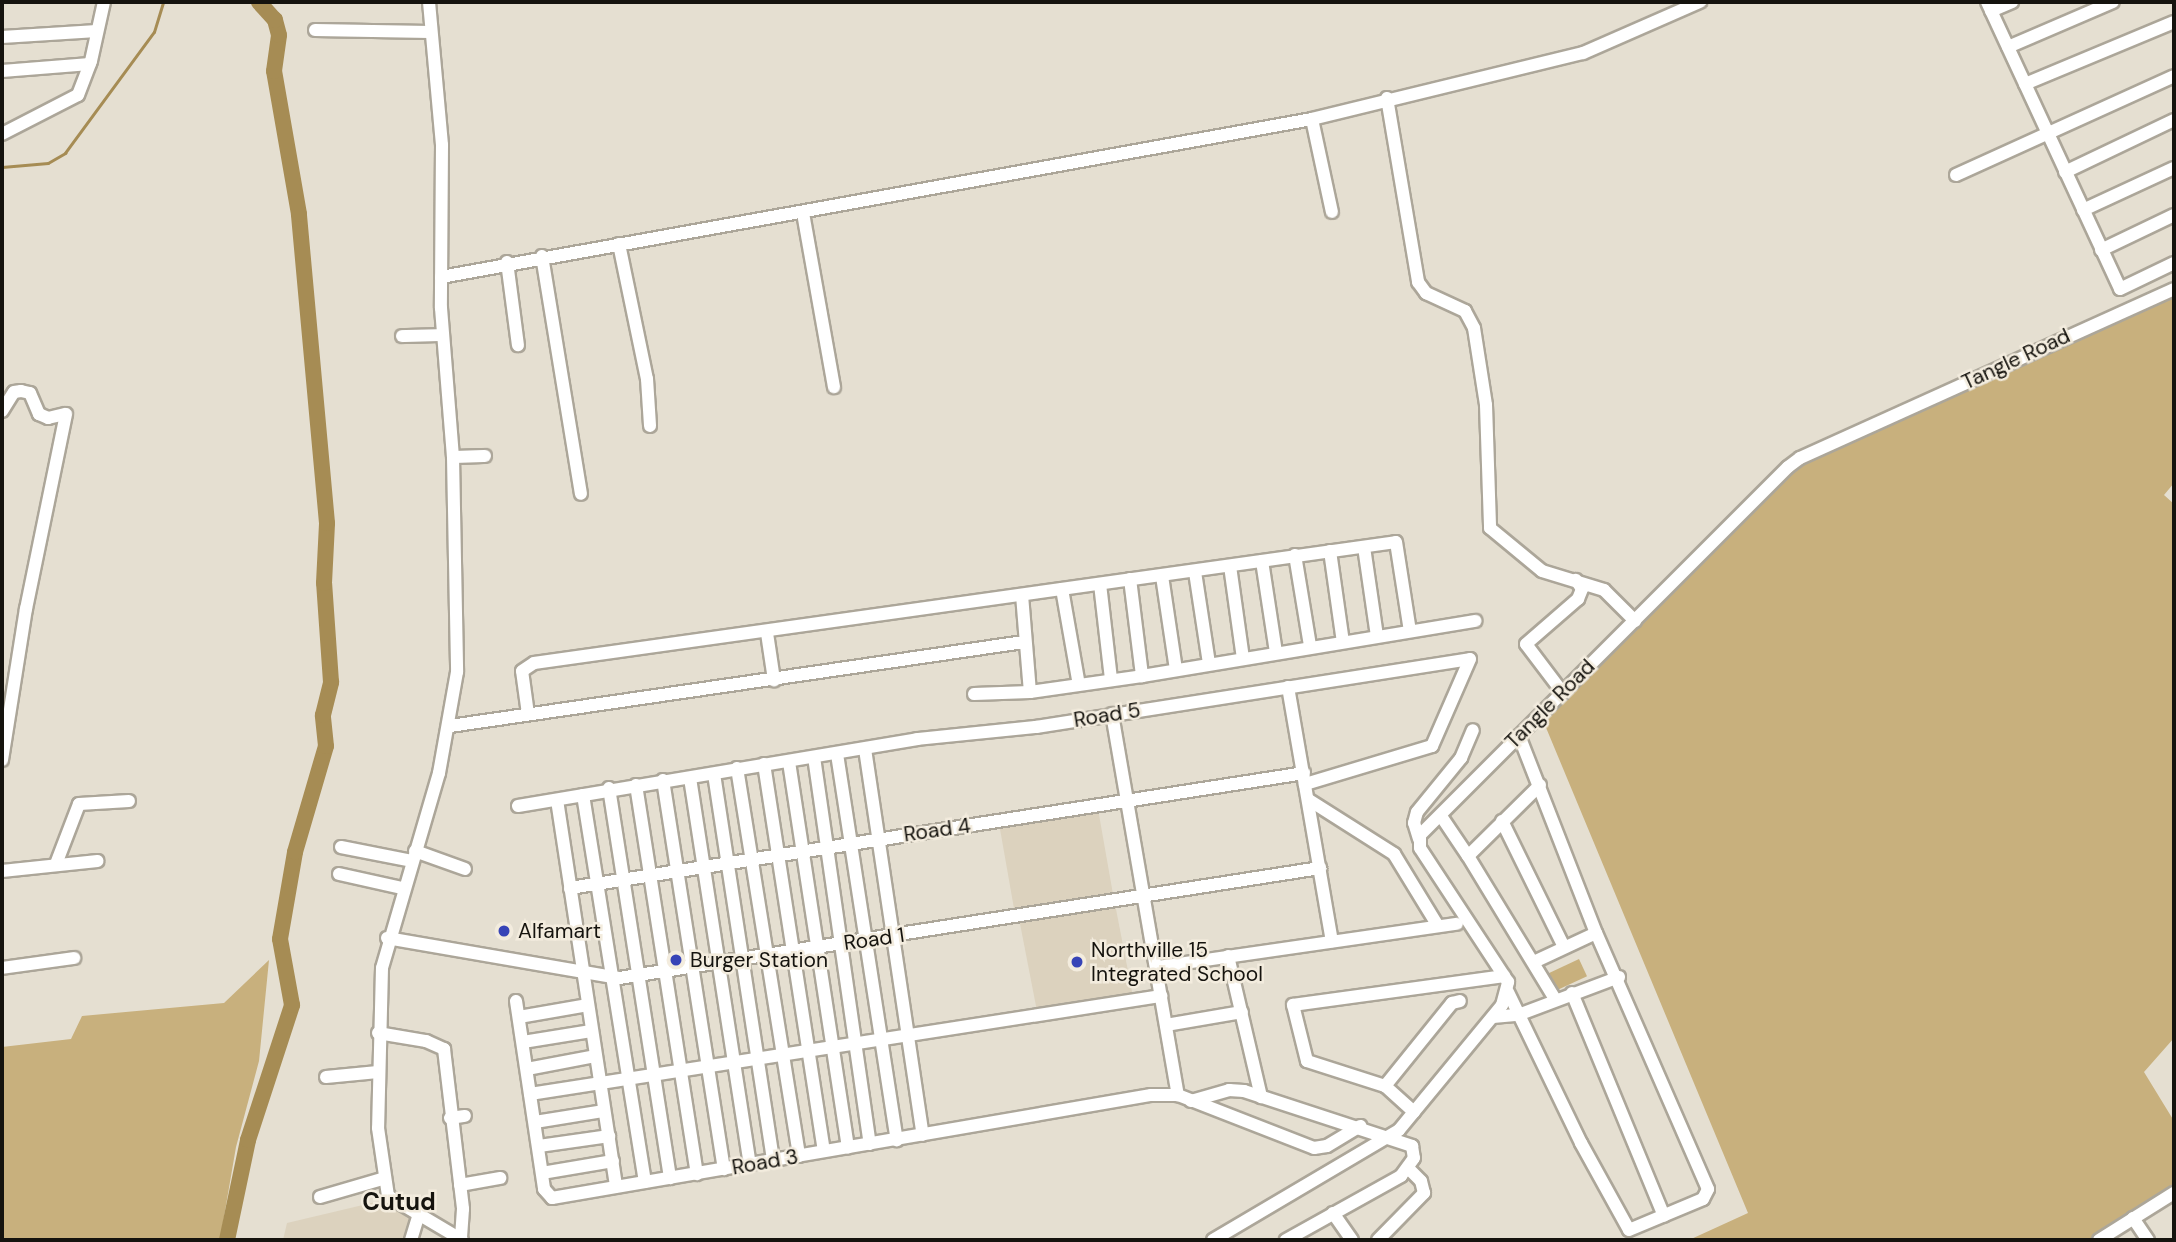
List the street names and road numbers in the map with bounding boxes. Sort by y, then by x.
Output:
street label: Tangle Road [1958,323,2074,395]
street label: Tangle Road [1500,654,1600,754]
street label: Road 5 [1072,697,1142,733]
street label: Road 4 [902,813,972,847]
street label: Road 1 [842,922,906,956]
street label: Road 3 [730,1144,800,1180]

